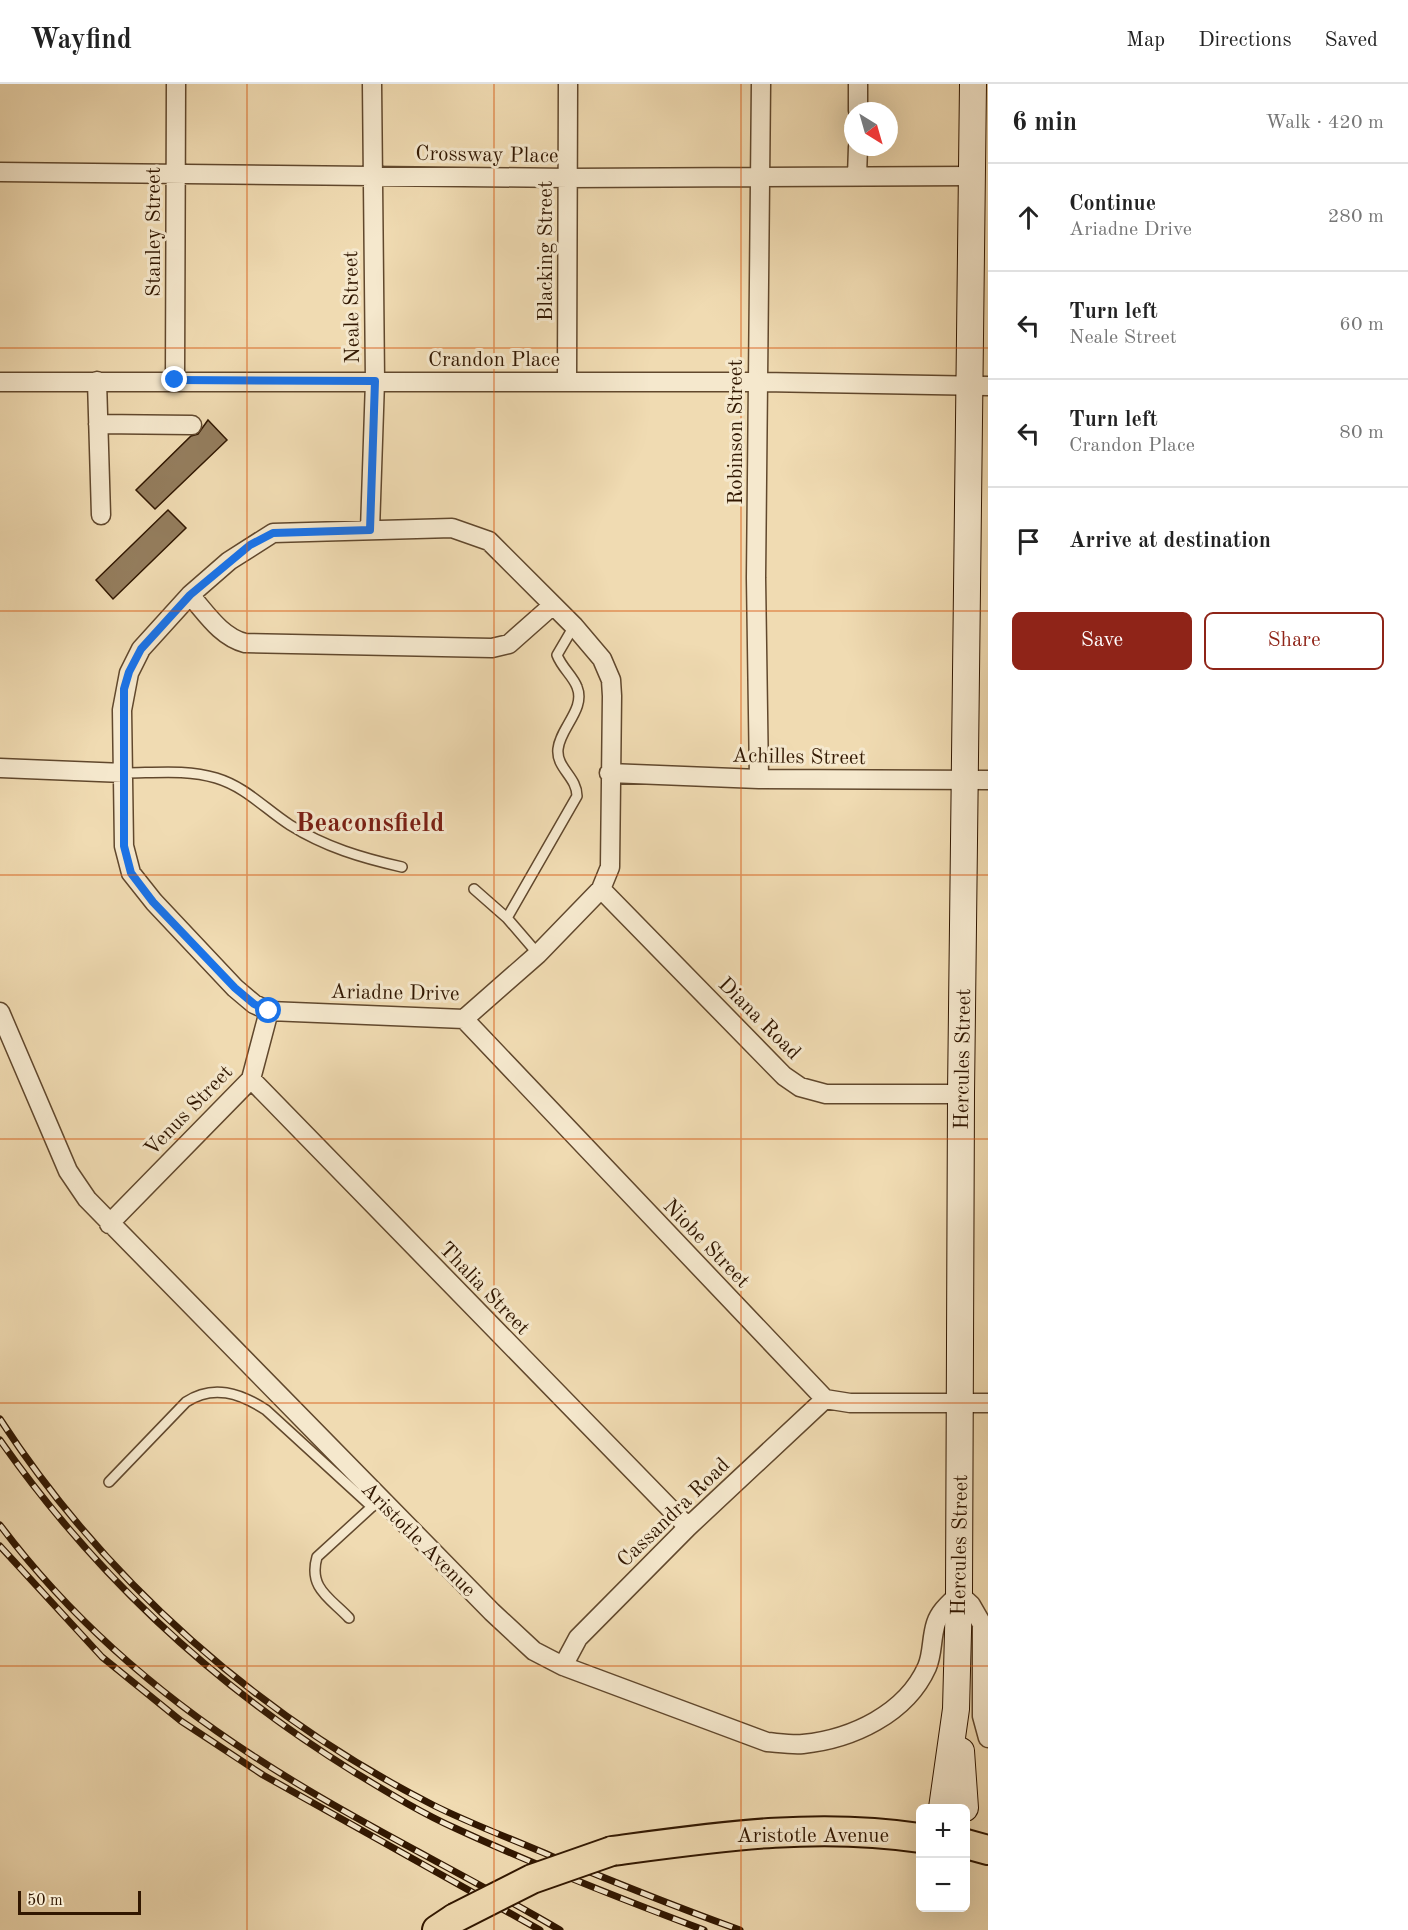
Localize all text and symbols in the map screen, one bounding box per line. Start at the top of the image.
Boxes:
text: Wayfind [30,27,132,55]
text: Map [1126,30,1165,51]
text: Directions [1198,30,1292,51]
text: Saved [1325,30,1378,51]
north arrow [844,102,898,156]
text: 6 min [1012,110,1077,136]
text: Walk · 420 m [1265,113,1384,133]
street label: Crossway Place [415,144,559,167]
street label: Stanley Street [144,167,165,297]
street label: Blacking Street [536,181,557,321]
text: Continue [1069,193,1156,215]
icon: ahead [1012,201,1045,234]
text: 280 m [1328,207,1384,227]
text: Ariadne Drive [1069,220,1192,240]
street label: Neale Street [341,250,364,364]
text: Turn left [1069,301,1158,323]
icon: left [1012,309,1045,342]
text: 60 m [1339,315,1384,335]
text: Neale Street [1069,328,1177,348]
street label: Crandon Place [428,350,560,371]
street label: Robinson Street [726,359,747,505]
route end [161,366,187,392]
text: Turn left [1069,409,1158,431]
icon: left [1012,417,1045,450]
text: 80 m [1339,423,1384,443]
text: Crandon Place [1069,436,1195,456]
icon: arrive [1012,525,1045,558]
text: Arrive at destination [1069,530,1271,552]
button: Save [1012,612,1192,670]
button: Share [1204,612,1384,670]
street label: Achilles Street [732,746,866,769]
district label: Beaconsfield [295,810,445,837]
street label: Diana Road [714,974,804,1064]
street label: Ariadne Drive [330,982,460,1005]
street label: Hercules Street [952,988,975,1130]
route start [255,997,281,1023]
street label: Venus Street [141,1062,237,1160]
street label: Niobe Street [659,1196,753,1292]
street label: Thalia Street [435,1239,533,1340]
street label: Cassandra Road [614,1454,734,1572]
street label: Hercules Street [949,1474,972,1616]
street label: Aristotle Avenue [357,1479,479,1601]
map controls [916,1804,970,1912]
button: + [916,1804,970,1858]
street label: Aristotle Avenue [737,1826,889,1847]
button: − [916,1858,970,1912]
scale bar [18,1888,141,1916]
text: 50 m [27,1893,63,1909]

